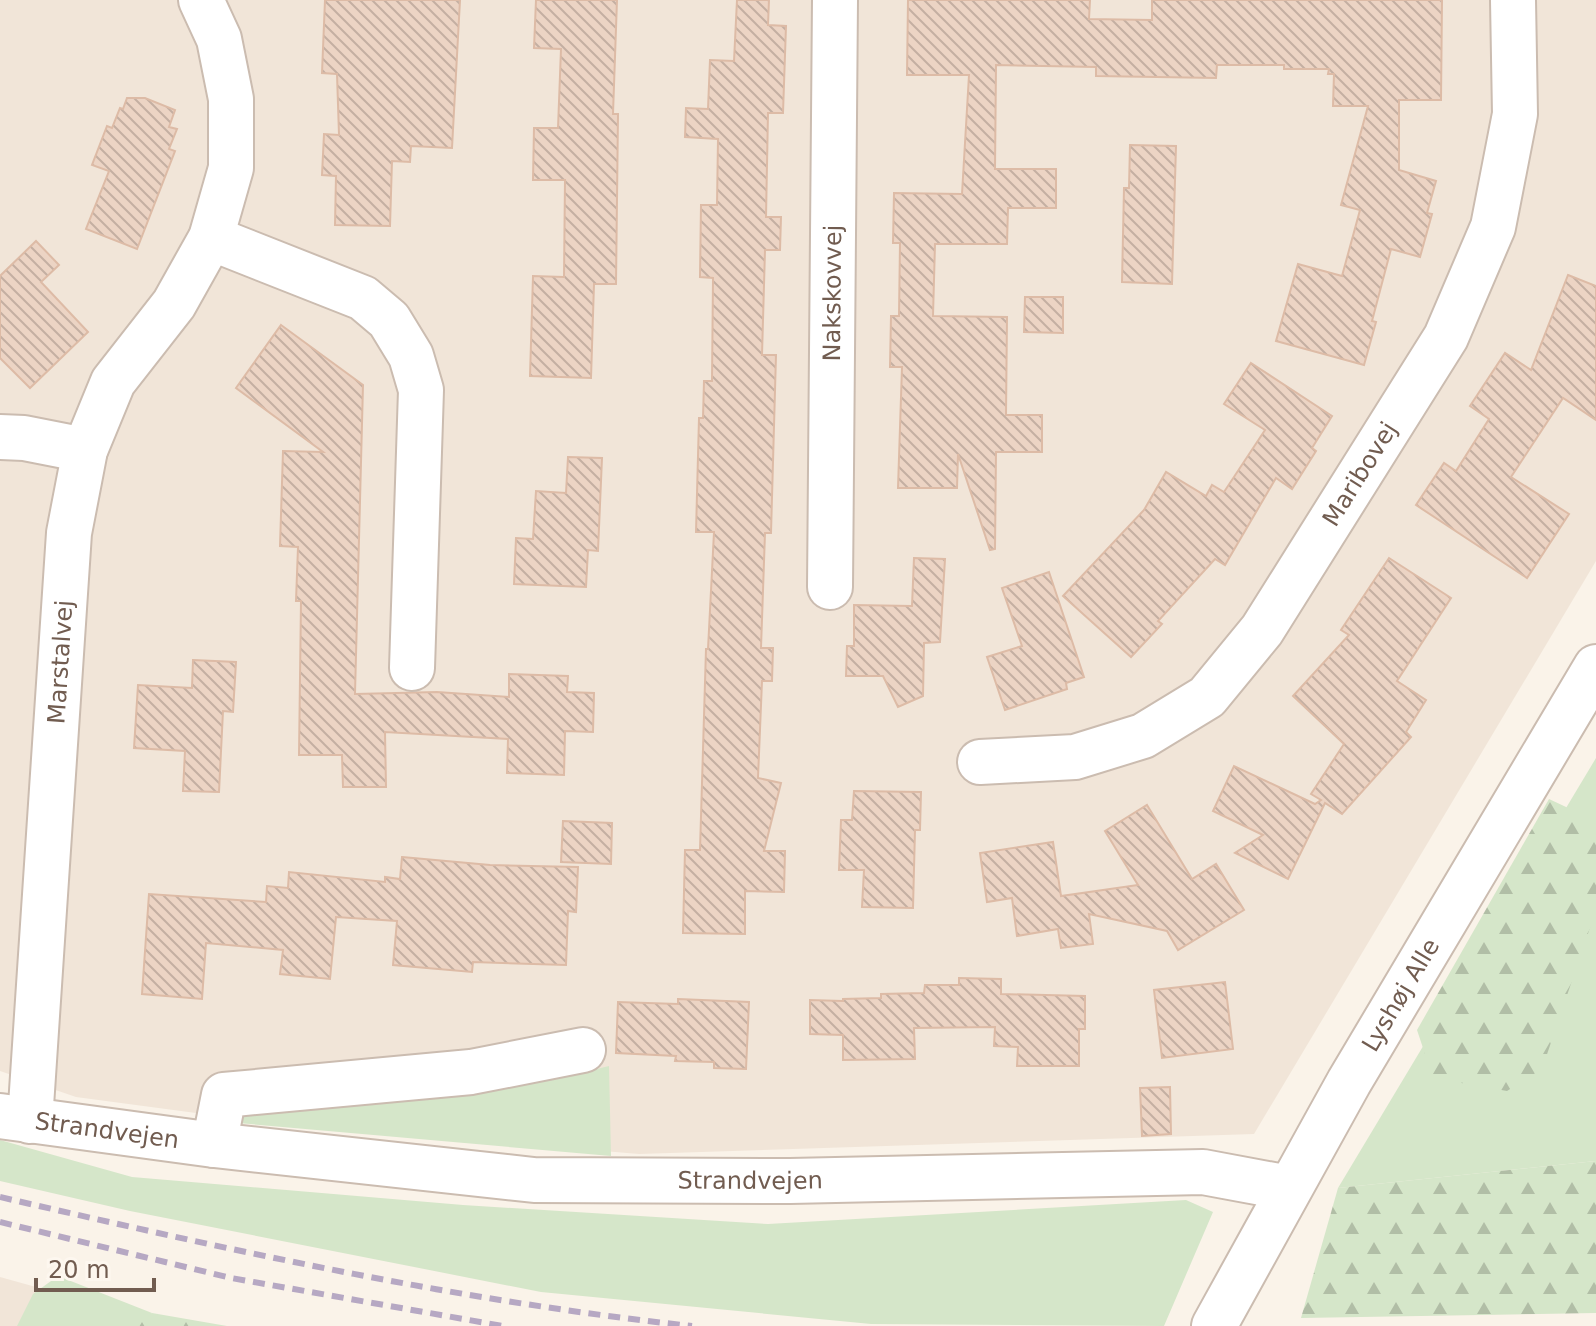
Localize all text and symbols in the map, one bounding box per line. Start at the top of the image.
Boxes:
street label: Nakskovvej [818,225,847,361]
street label: Maribovej [1317,417,1403,531]
street label: Marstalvej [42,599,79,725]
street label: Lyshøj Alle [1356,934,1445,1057]
street label: Strandvejen [33,1107,181,1154]
street label: Strandvejen [677,1166,823,1195]
scale bar [36,1242,154,1292]
text: 20 m [48,1256,110,1284]

